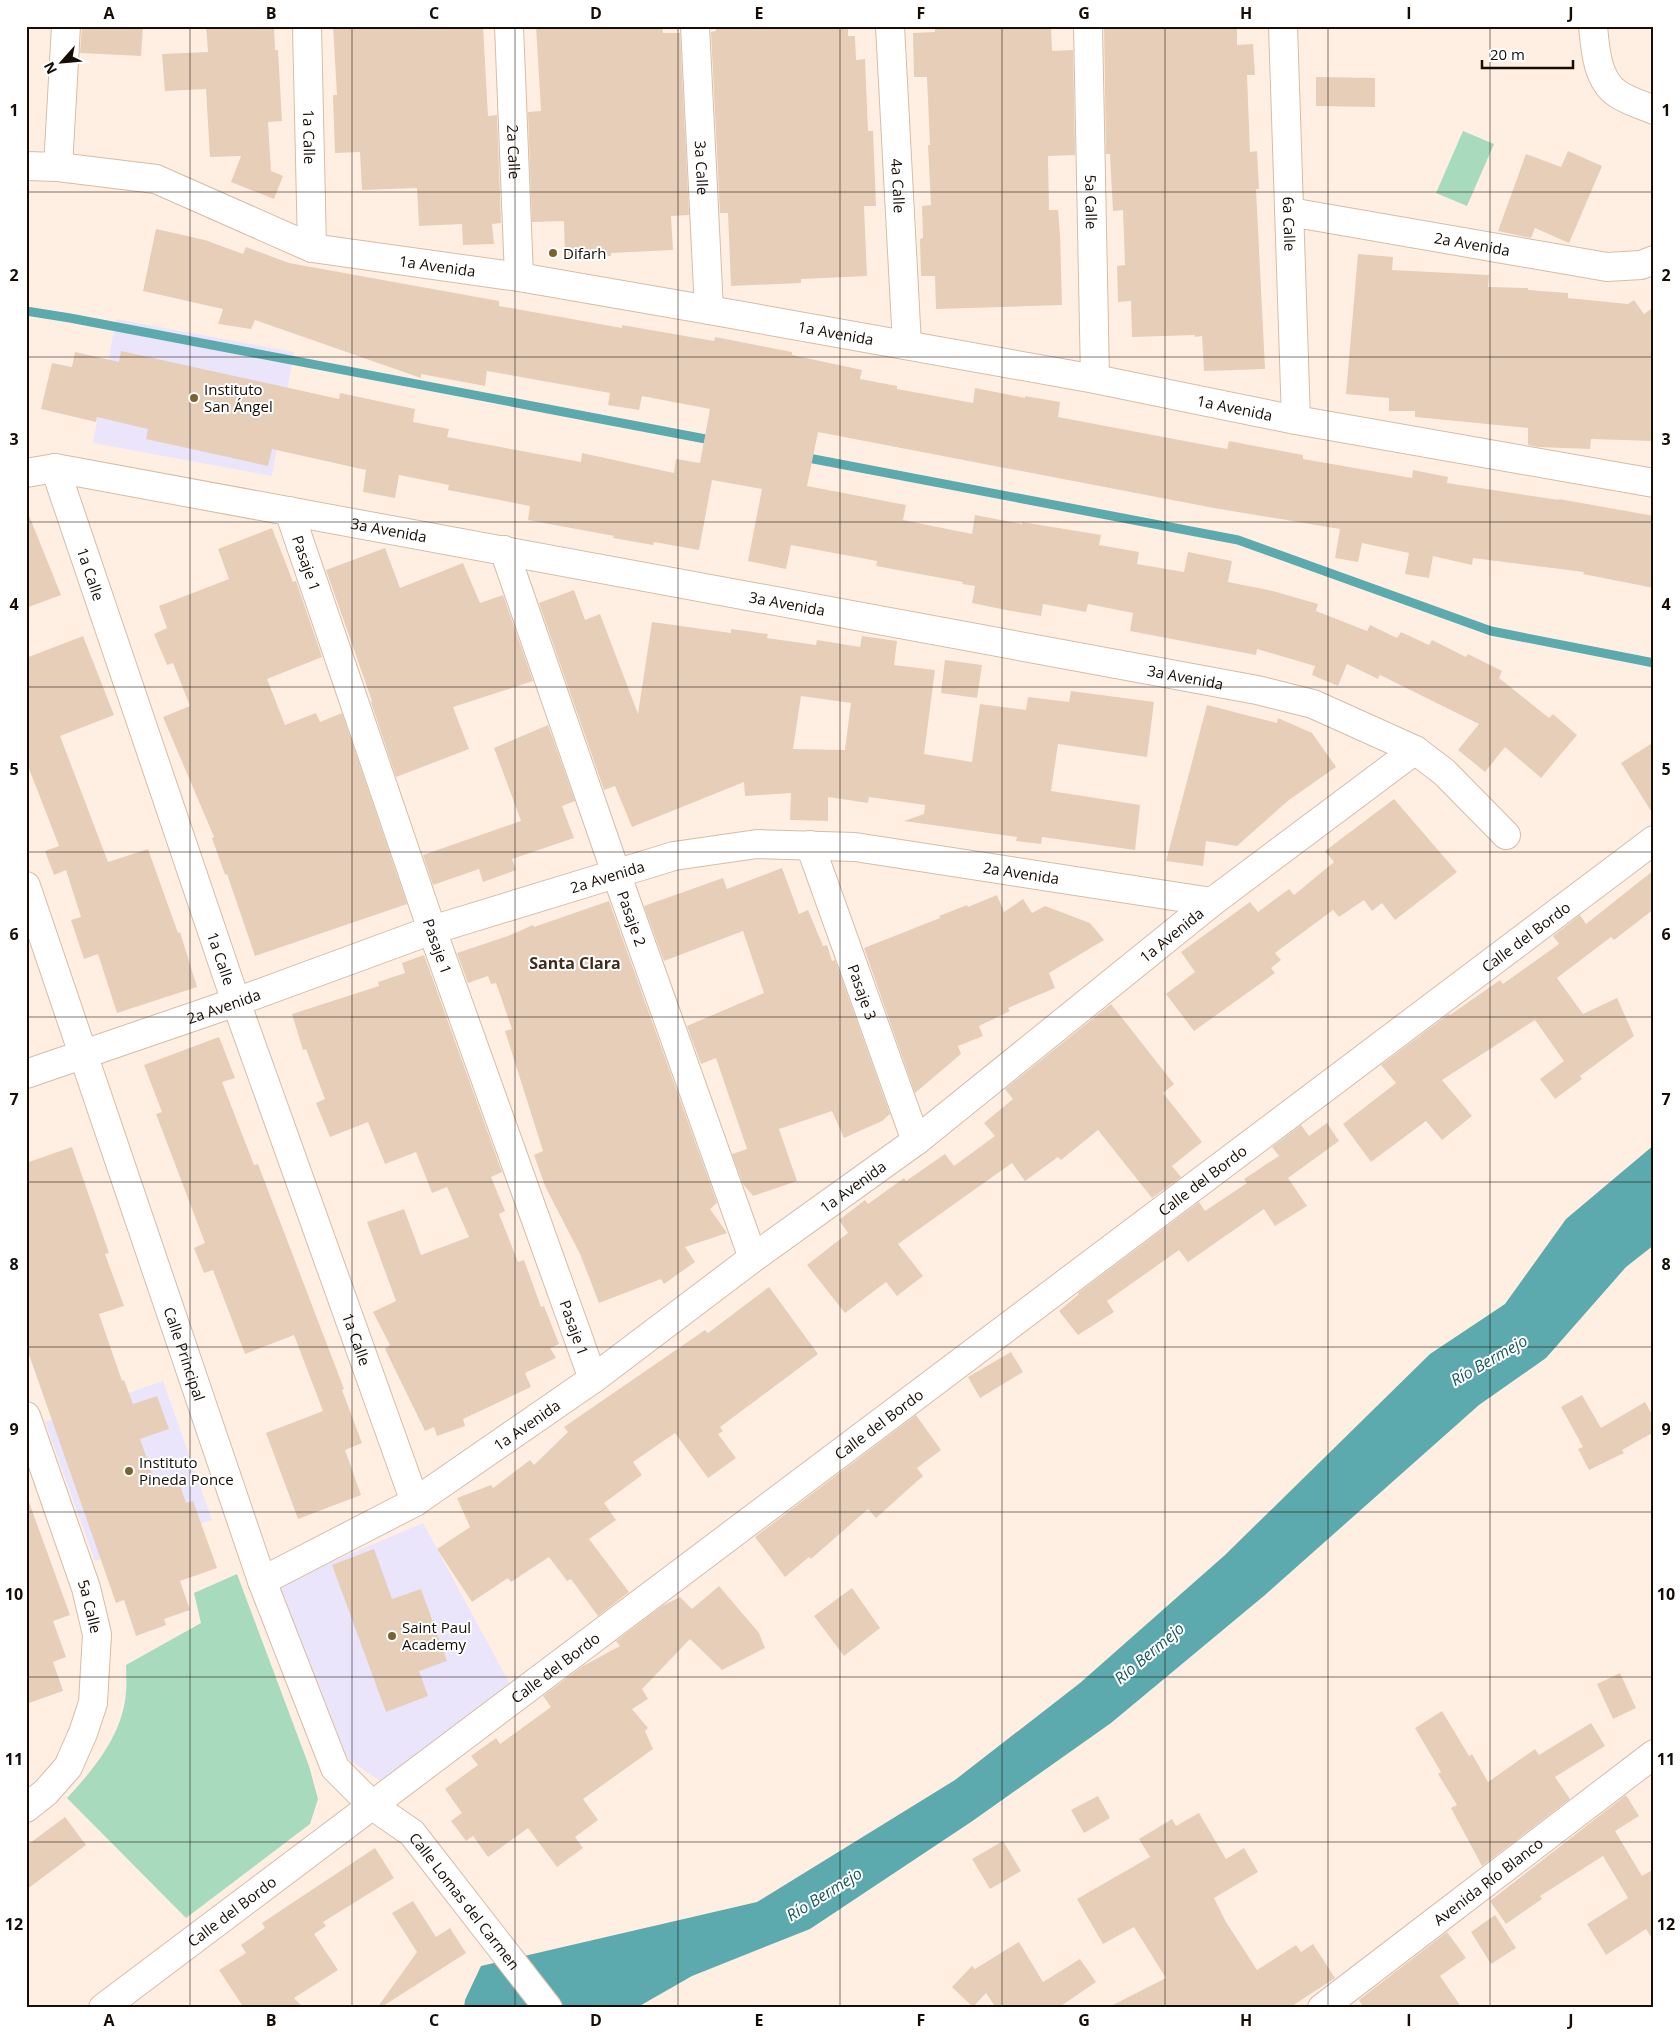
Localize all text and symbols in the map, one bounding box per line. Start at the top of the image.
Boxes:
text: A [103,2,115,24]
text: B [266,2,276,24]
text: C [429,2,439,24]
text: D [590,2,602,24]
text: E [755,2,764,24]
text: F [917,2,925,24]
text: G [1078,2,1090,24]
text: H [1240,2,1252,24]
text: I [1406,2,1412,24]
text: J [1566,2,1574,24]
north arrow [38,38,88,88]
scale bar [1482,38,1574,70]
text: 20 m [1490,44,1525,64]
text: N [39,59,61,78]
text: 1 [9,99,19,121]
text: 1 [1661,99,1671,121]
street label: 1a Calle [299,109,320,165]
street label: 2a Calle [503,124,525,180]
street label: 3a Calle [691,140,713,196]
street label: 4a Calle [887,158,910,214]
street label: 5a Calle [1081,174,1102,229]
street label: 6a Calle [1279,196,1300,252]
street label: 2a Avenida [1433,227,1512,260]
place label: Difarh [563,243,606,263]
marker: Difarh [547,247,559,259]
street label: 1a Avenida [398,250,477,281]
text: 2 [9,264,19,286]
text: 2 [1661,264,1671,286]
street label: 1a Avenida [796,316,875,349]
place label: Instituto San Ángel [204,379,273,416]
street label: 1a Avenida [1195,390,1274,425]
marker: Instituto San Ángel [188,392,200,404]
text: 3 [9,428,19,450]
text: 3 [1661,428,1671,450]
street label: 3a Avenida [349,513,429,546]
street label: Pasaje 1 [288,533,326,594]
street label: 1a Calle [73,545,109,603]
street label: 3a Avenida [748,586,827,620]
text: 4 [9,593,19,615]
text: 4 [1661,593,1671,615]
street label: 3a Avenida [1146,660,1225,694]
text: 5 [9,758,19,780]
text: 5 [1661,758,1671,780]
street label: 2a Avenida [568,856,647,897]
street label: 2a Avenida [982,857,1061,888]
street label: Pasaje 2 [613,888,651,949]
street label: Calle del Bordo [1477,897,1574,977]
street label: 1a Avenida [1135,903,1208,967]
street label: Pasaje 1 [419,916,457,977]
text: 6 [9,923,19,945]
text: 6 [1661,923,1671,945]
street label: 1a Calle [203,929,240,988]
district label: Santa Clara [529,952,621,974]
street label: Pasaje 3 [843,961,882,1022]
street label: 2a Avenida [184,984,263,1028]
text: 7 [9,1088,19,1110]
text: 7 [1661,1088,1671,1110]
street label: Calle del Bordo [1154,1140,1251,1220]
street label: 1a Avenida [816,1156,890,1217]
text: 8 [9,1253,19,1275]
text: 8 [1661,1253,1671,1275]
street label: Pasaje 1 [555,1297,594,1358]
street label: Calle Principal [160,1304,210,1403]
street label: 1a Calle [338,1310,375,1368]
water label: Río Bermejo [1447,1329,1531,1391]
street label: Calle del Bordo [830,1384,927,1464]
street label: 1a Avenida [489,1395,564,1455]
text: 9 [9,1418,19,1440]
text: 9 [1661,1418,1671,1440]
place label: Instituto Pineda Ponce [139,1452,234,1489]
marker: Instituto Pineda Ponce [123,1465,135,1477]
street label: 5a Calle [74,1577,106,1635]
text: 10 [5,1583,23,1605]
text: 10 [1657,1583,1675,1605]
place label: Saint Paul Academy [402,1617,471,1654]
water label: Río Bermejo [1109,1617,1189,1689]
street label: Calle del Bordo [507,1628,604,1707]
marker: Saint Paul Academy [386,1630,398,1642]
text: 11 [5,1748,23,1770]
text: 11 [1657,1748,1675,1770]
street label: Calle Lomas del Carmen [405,1828,524,1974]
street label: Avenida Río Blanco [1429,1833,1547,1929]
water label: Río Bermejo [782,1862,866,1926]
street label: Calle del Bordo [183,1871,280,1951]
text: 12 [5,1913,23,1935]
text: 12 [1657,1913,1675,1935]
text: A [103,2009,115,2031]
text: B [266,2009,276,2031]
text: C [429,2009,439,2031]
text: D [590,2009,602,2031]
text: E [755,2009,764,2031]
text: F [917,2009,925,2031]
text: G [1078,2009,1090,2031]
text: H [1240,2009,1252,2031]
text: I [1406,2009,1412,2031]
text: J [1566,2009,1574,2031]

